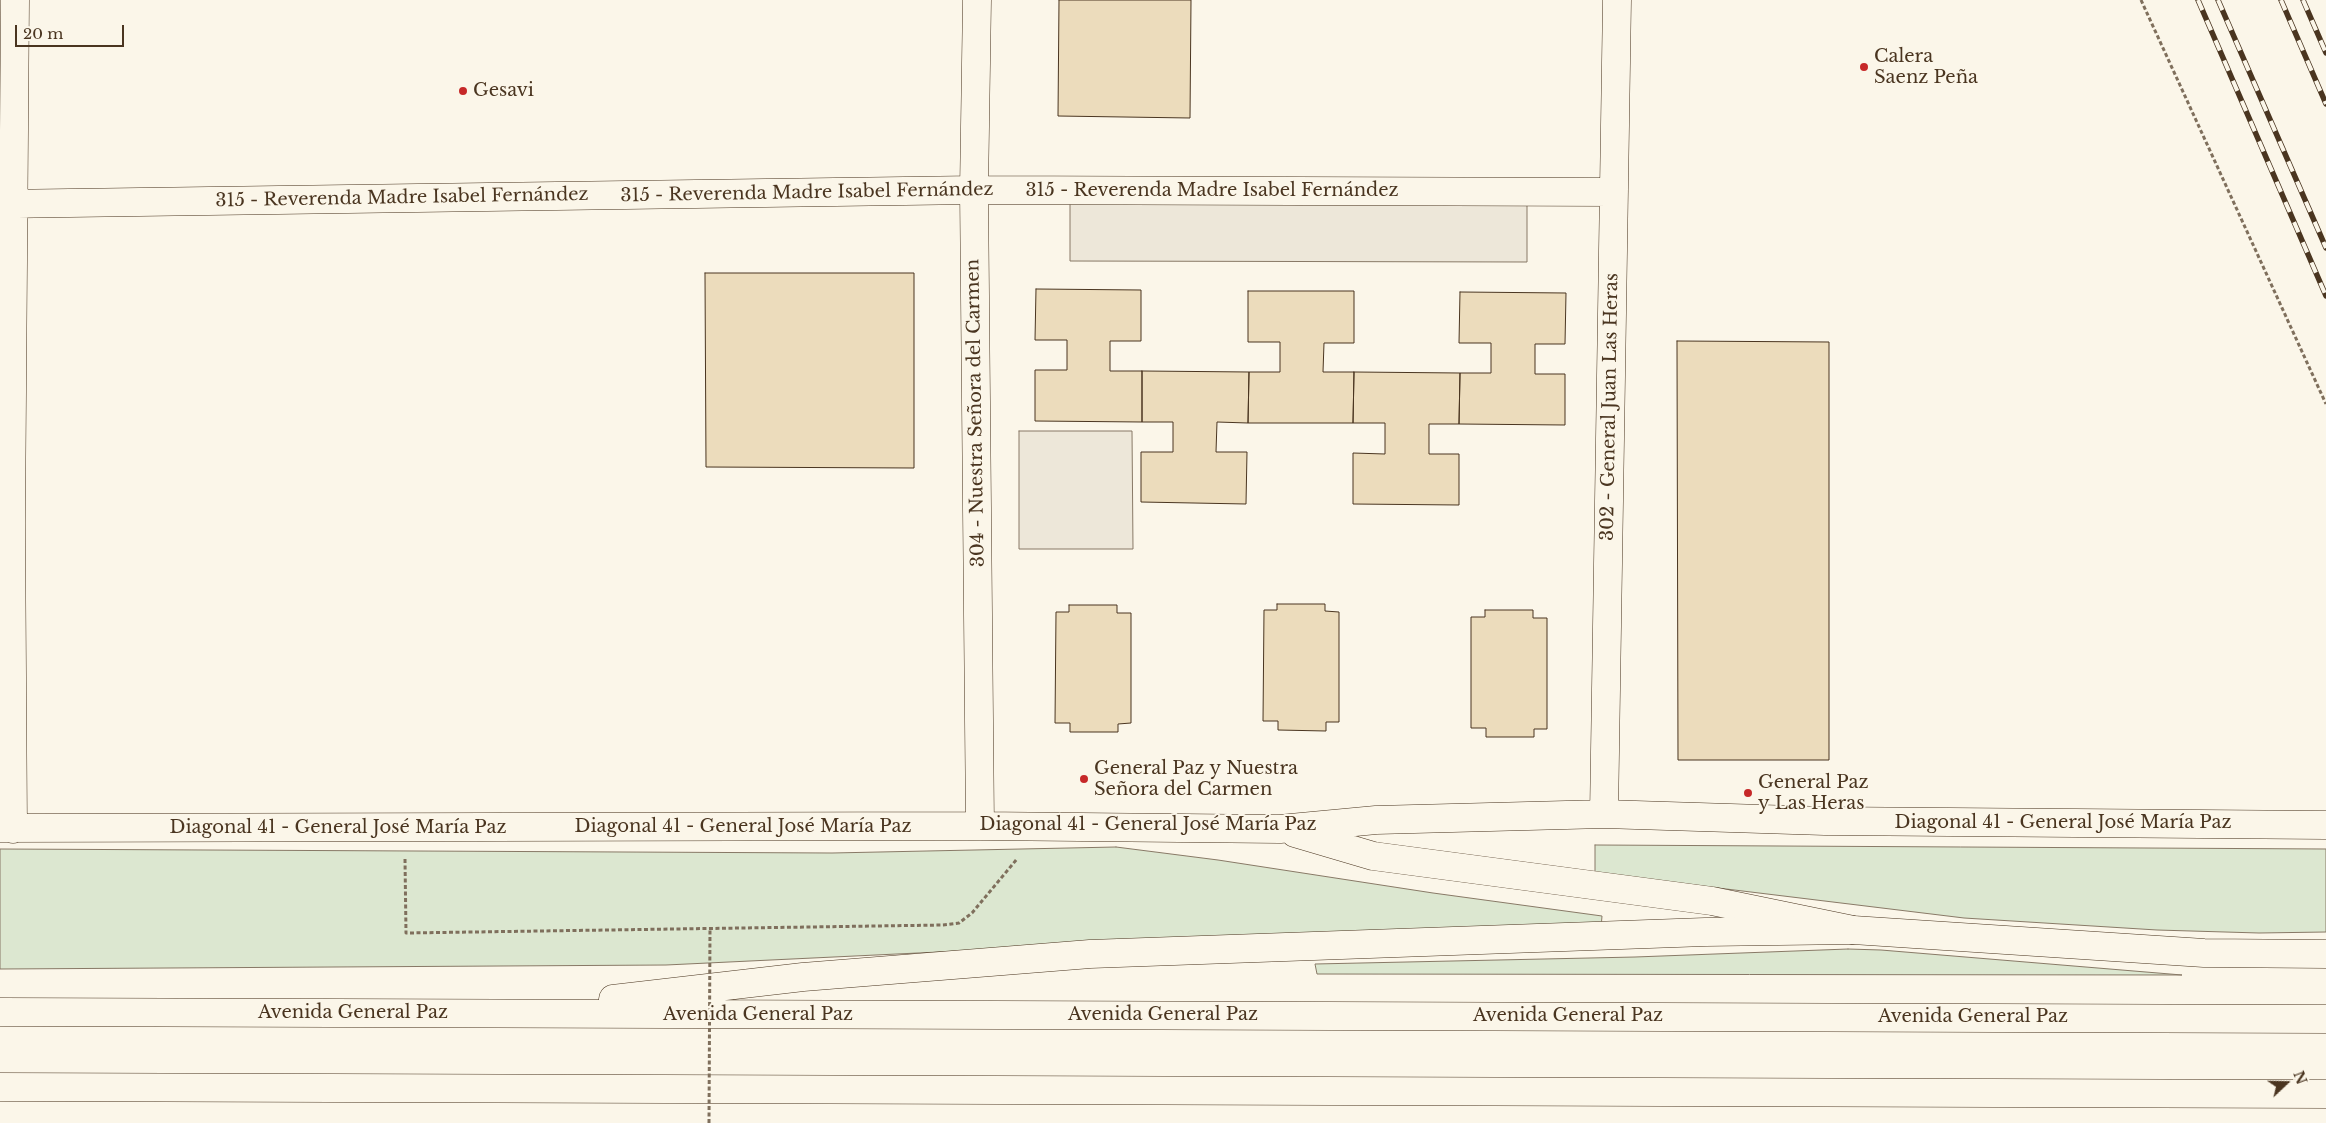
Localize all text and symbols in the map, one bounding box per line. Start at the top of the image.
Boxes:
scale bar [18,15,126,47]
text: 20 m [23,24,63,43]
place label: Calera Saenz Peña [1874,46,1978,88]
marker: Calera Saenz Peña [1858,61,1870,73]
place label: Gesavi [473,80,534,102]
marker: Gesavi [457,85,469,97]
street label: 315 - Reverenda Madre Isabel Fernández [620,179,994,207]
street label: 315 - Reverenda Madre Isabel Fernández [1025,180,1399,202]
street label: 315 - Reverenda Madre Isabel Fernández [215,184,589,212]
street label: 304 - Nuestra Señora del Carmen [963,259,989,567]
street label: 302 - General Juan Las Heras [1597,273,1623,541]
place label: General Paz y Nuestra Señora del Carmen [1094,758,1298,801]
place label: General Paz y Las Heras [1758,772,1868,814]
marker: General Paz y Nuestra Señora del Carmen [1078,773,1090,785]
marker: General Paz y Las Heras [1742,787,1754,799]
street label: Diagonal 41 - General José María Paz [1895,812,2231,834]
street label: Diagonal 41 - General José María Paz [980,814,1316,836]
street label: Diagonal 41 - General José María Paz [575,816,911,838]
street label: Diagonal 41 - General José María Paz [170,817,506,839]
street label: Avenida General Paz [258,1002,448,1024]
street label: Avenida General Paz [663,1004,853,1026]
street label: Avenida General Paz [1068,1004,1258,1026]
street label: Avenida General Paz [1473,1005,1663,1027]
street label: Avenida General Paz [1878,1006,2068,1028]
north arrow [2261,1058,2311,1108]
text: N [2289,1068,2311,1087]

